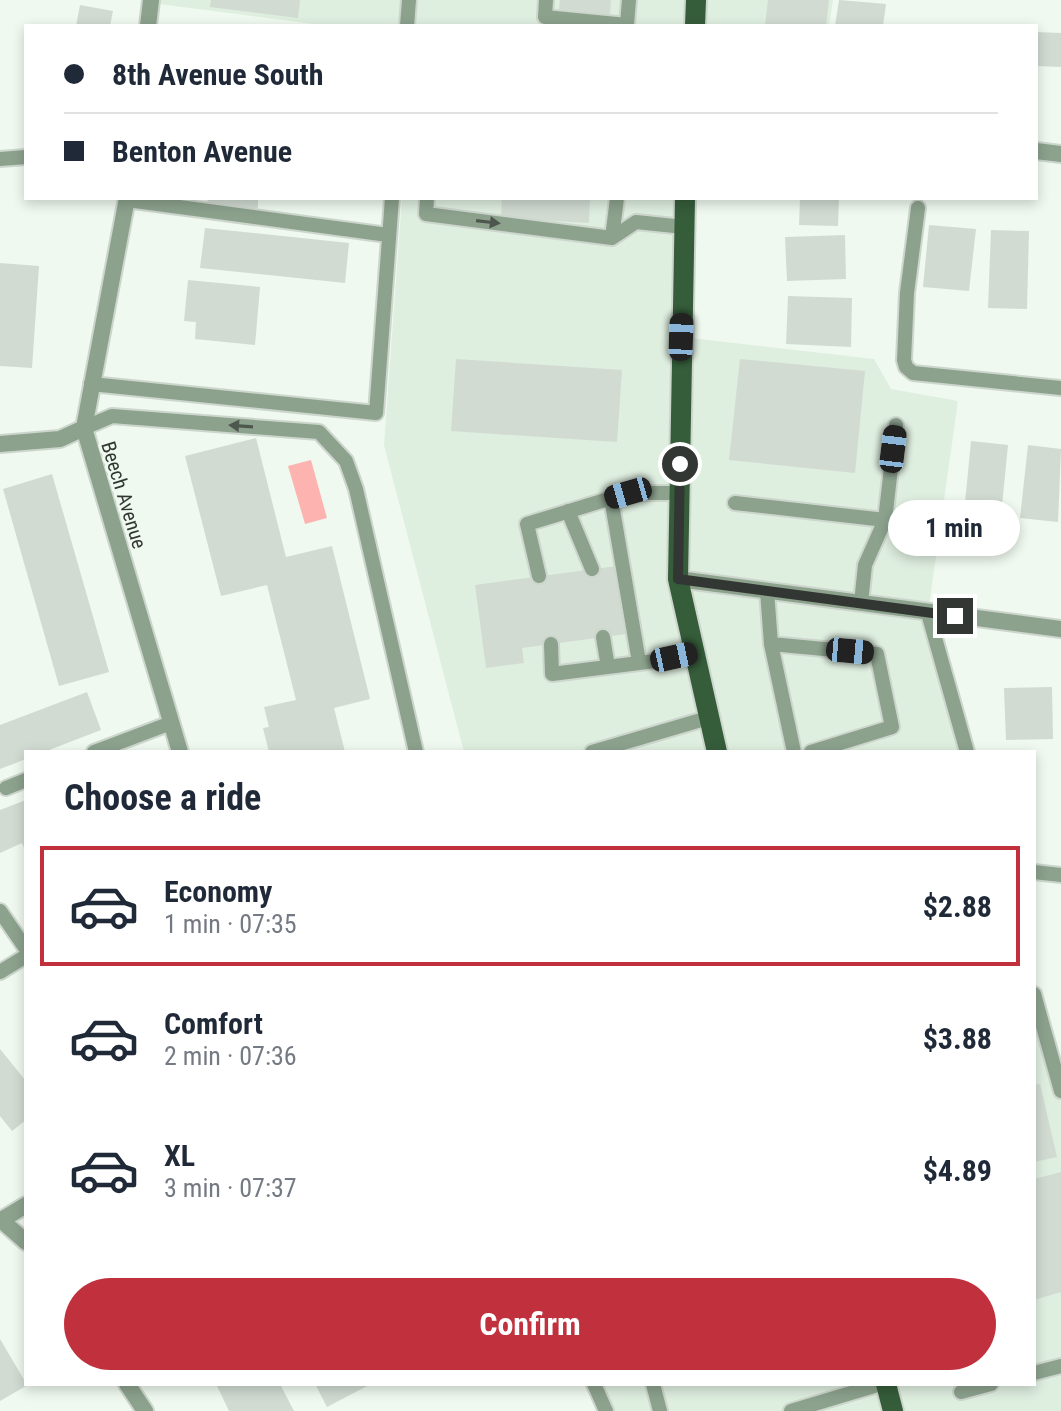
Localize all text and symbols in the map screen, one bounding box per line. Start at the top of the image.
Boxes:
text: 8th Avenue South [112,57,323,92]
text: Benton Avenue [112,134,292,169]
one-way arrow [476,216,501,229]
car [668,313,694,361]
one-way arrow [228,419,253,432]
car [878,424,908,474]
street label: Beech Avenue [96,439,152,551]
route start [662,446,698,482]
car [602,475,654,511]
callout: 1 min [889,500,1021,556]
text: 1 min [925,513,983,543]
route end [937,598,973,634]
car [825,637,875,665]
car [648,640,700,674]
text: Choose a ride [64,777,261,819]
icon: car [68,870,140,942]
text: Economy [164,874,272,909]
text: $2.88 [923,889,992,924]
text: 1 min · 07:35 [164,909,297,939]
icon: car [68,1002,140,1074]
text: Comfort [164,1006,263,1041]
text: $3.88 [923,1021,992,1056]
text: 2 min · 07:36 [164,1041,297,1071]
icon: car [68,1134,140,1206]
text: XL [164,1138,195,1173]
text: $4.89 [923,1153,992,1188]
text: 3 min · 07:37 [164,1173,297,1203]
button: Confirm [64,1278,996,1370]

